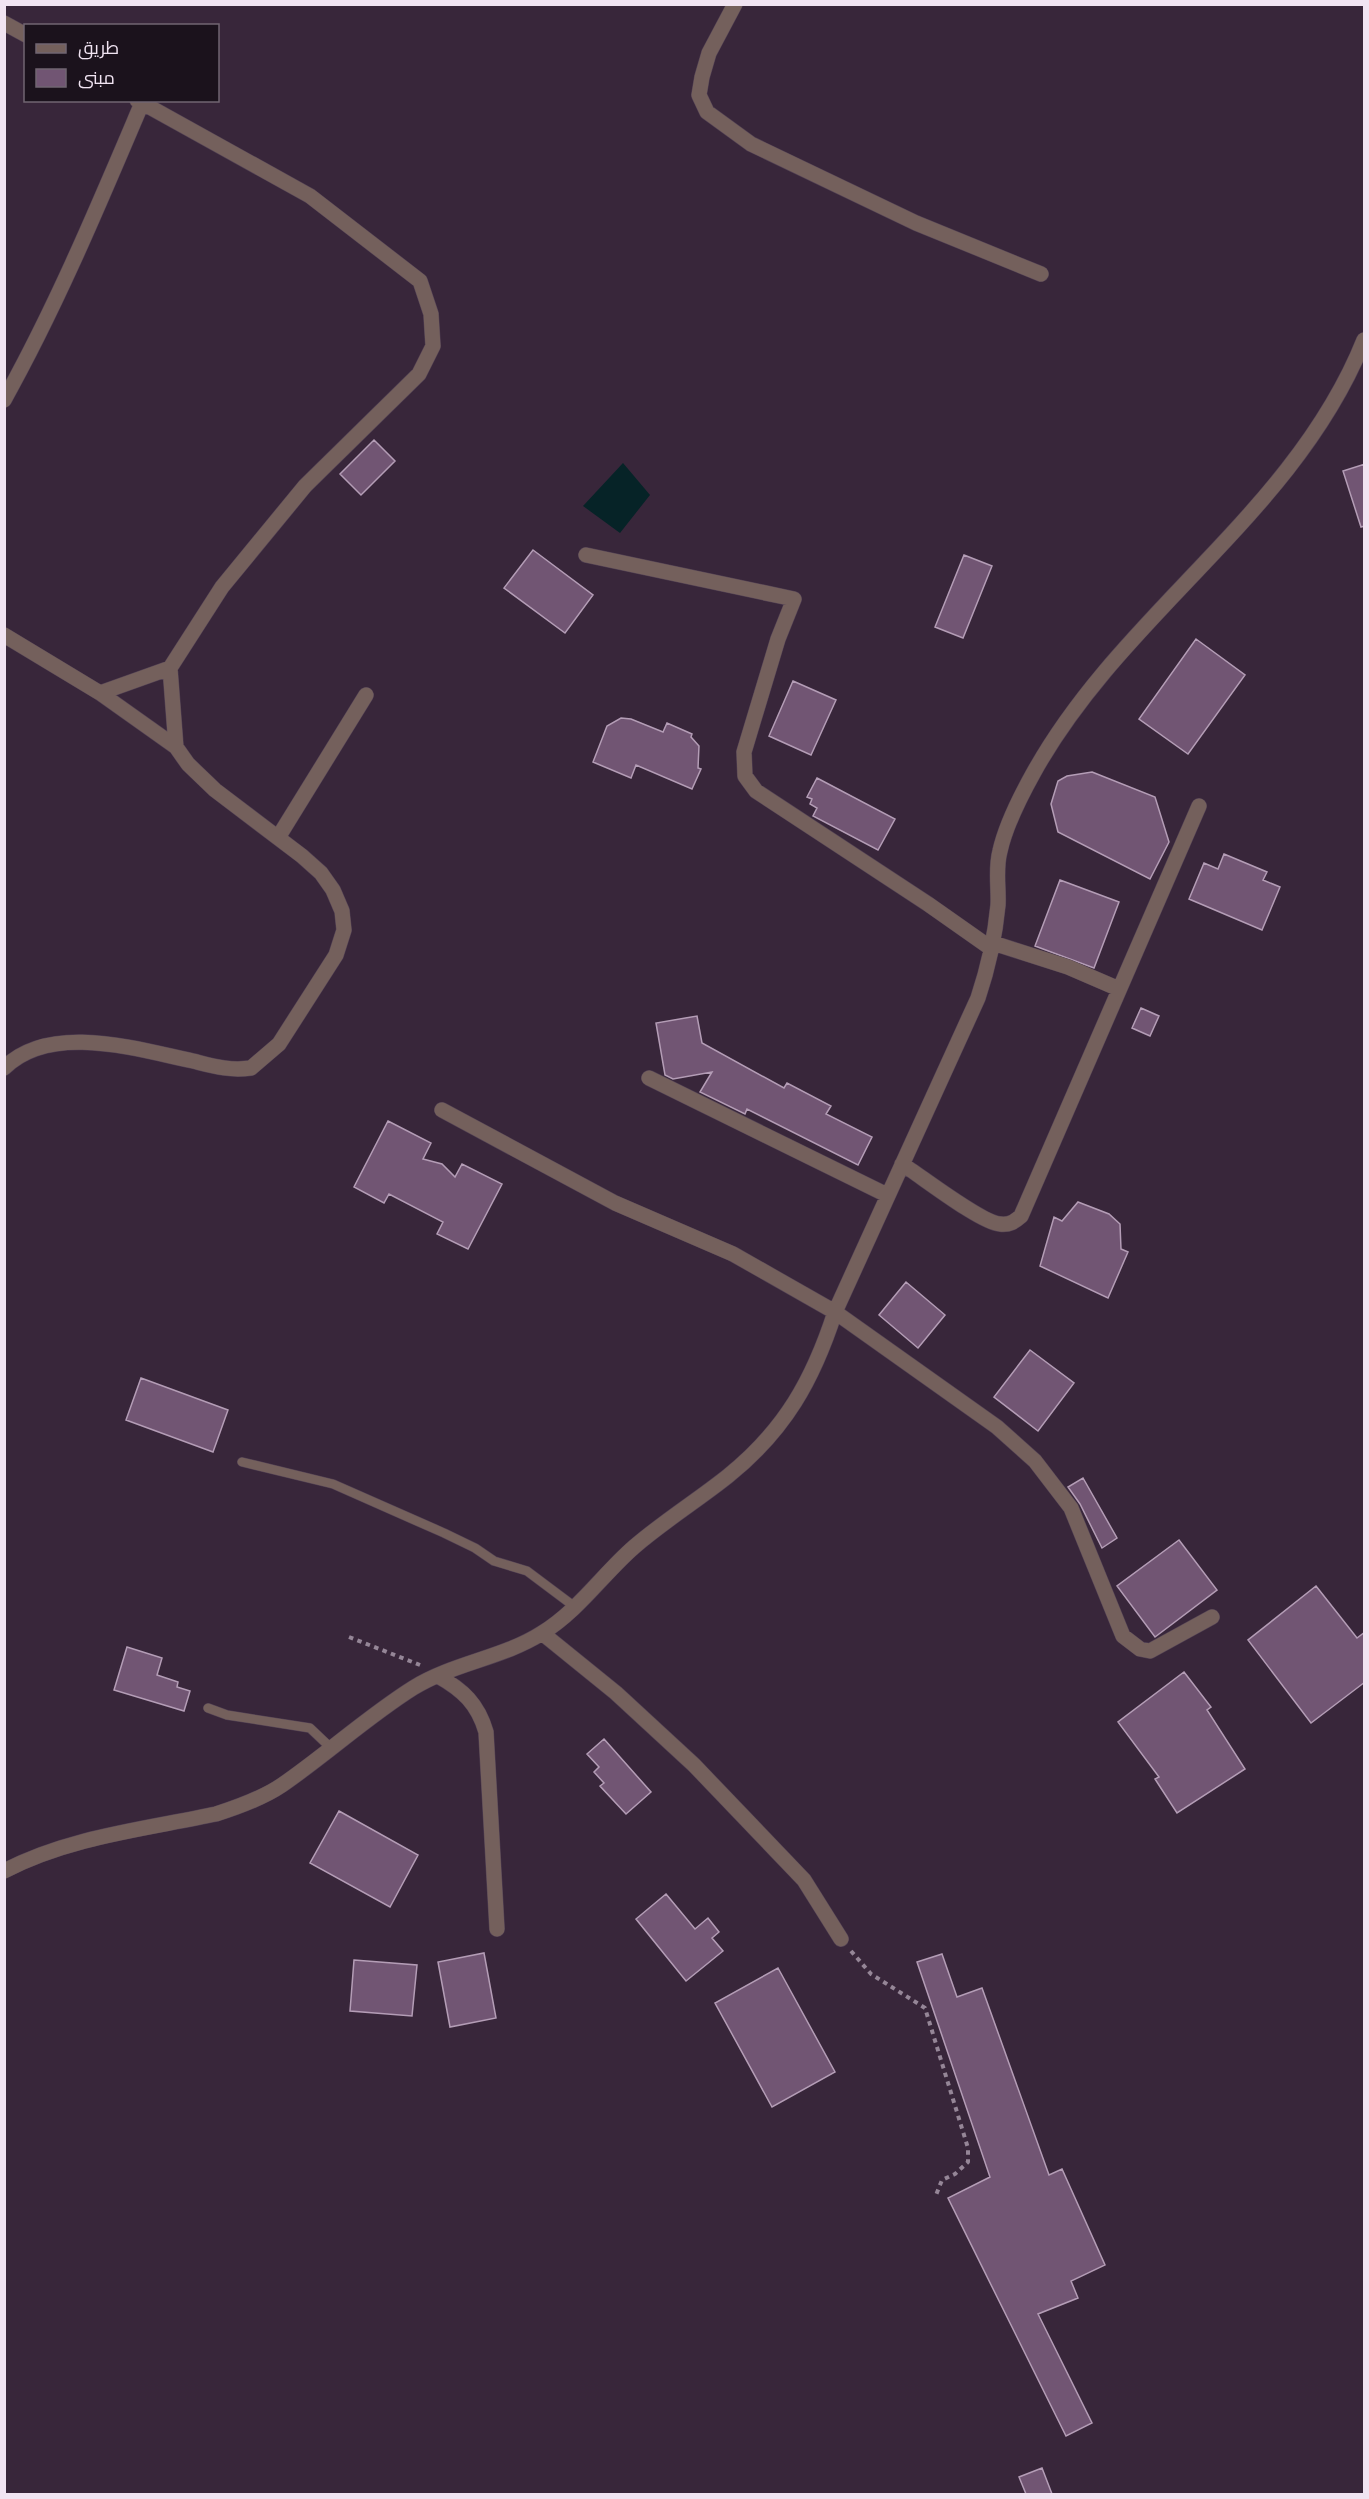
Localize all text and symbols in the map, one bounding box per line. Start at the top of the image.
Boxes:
legend [24,24,219,102]
text: طريق [78,36,119,60]
text: مبنى [78,66,115,89]

